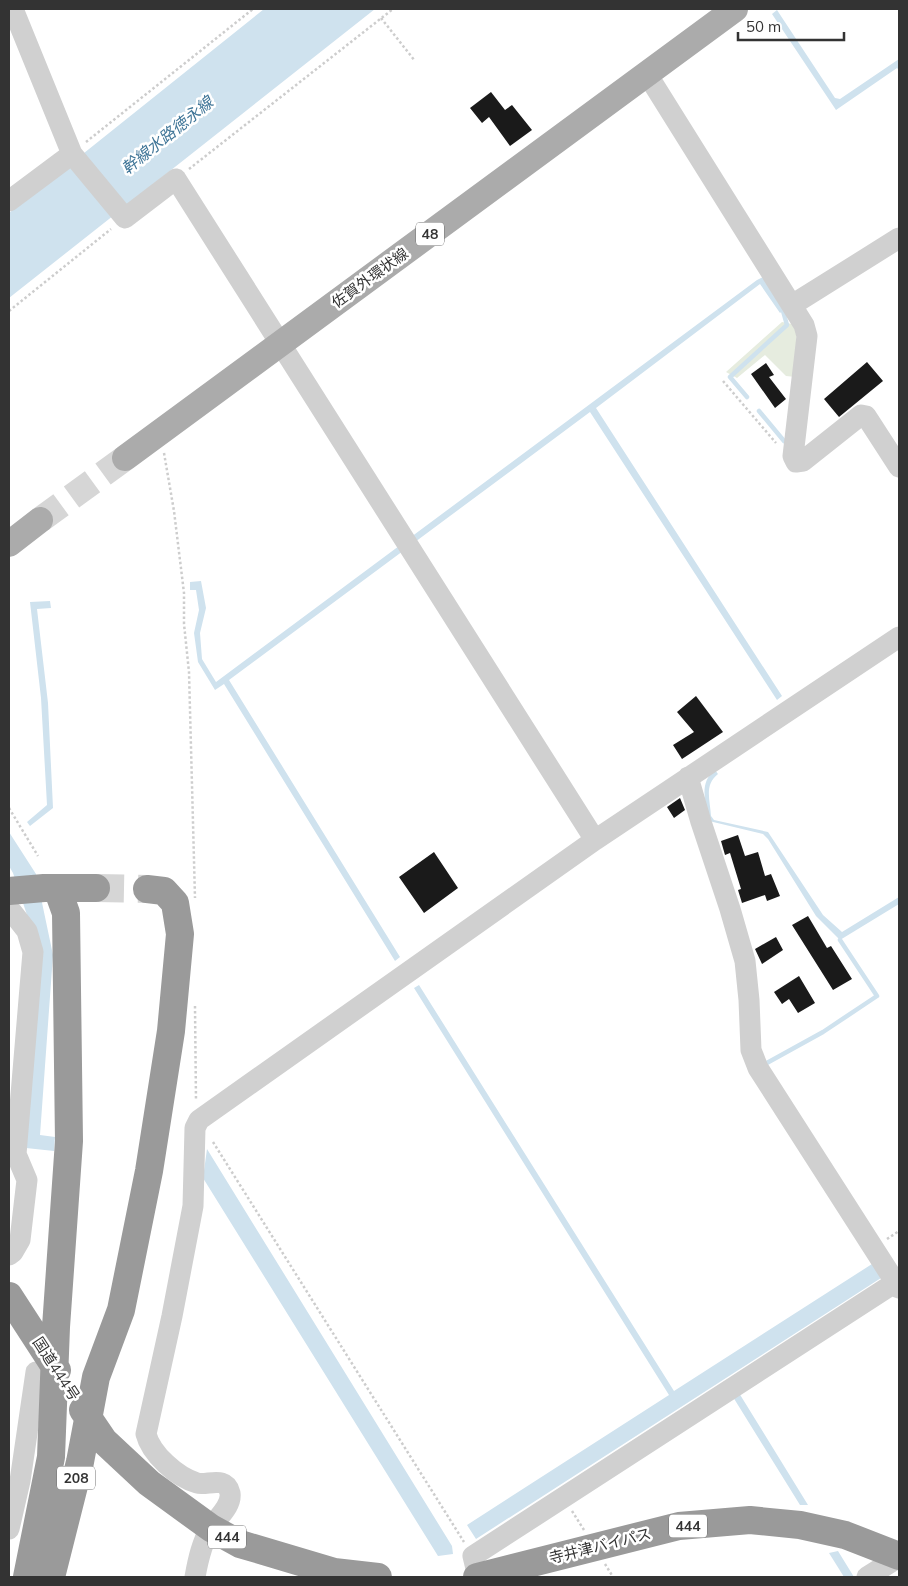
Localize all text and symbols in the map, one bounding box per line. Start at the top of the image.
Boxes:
scale bar [738,10,844,42]
text: 50 m [746,17,781,36]
water label: 幹線水路徳永線 [117,91,218,178]
road number: 48 [416,222,444,245]
street label: 佐賀外環状線 [328,243,412,312]
street label: 国道444号 [29,1333,84,1404]
road number: 208 [57,1466,95,1490]
road number: 444 [669,1514,707,1538]
street label: 寺井津バイパス [547,1524,653,1567]
road number: 444 [208,1525,246,1548]

